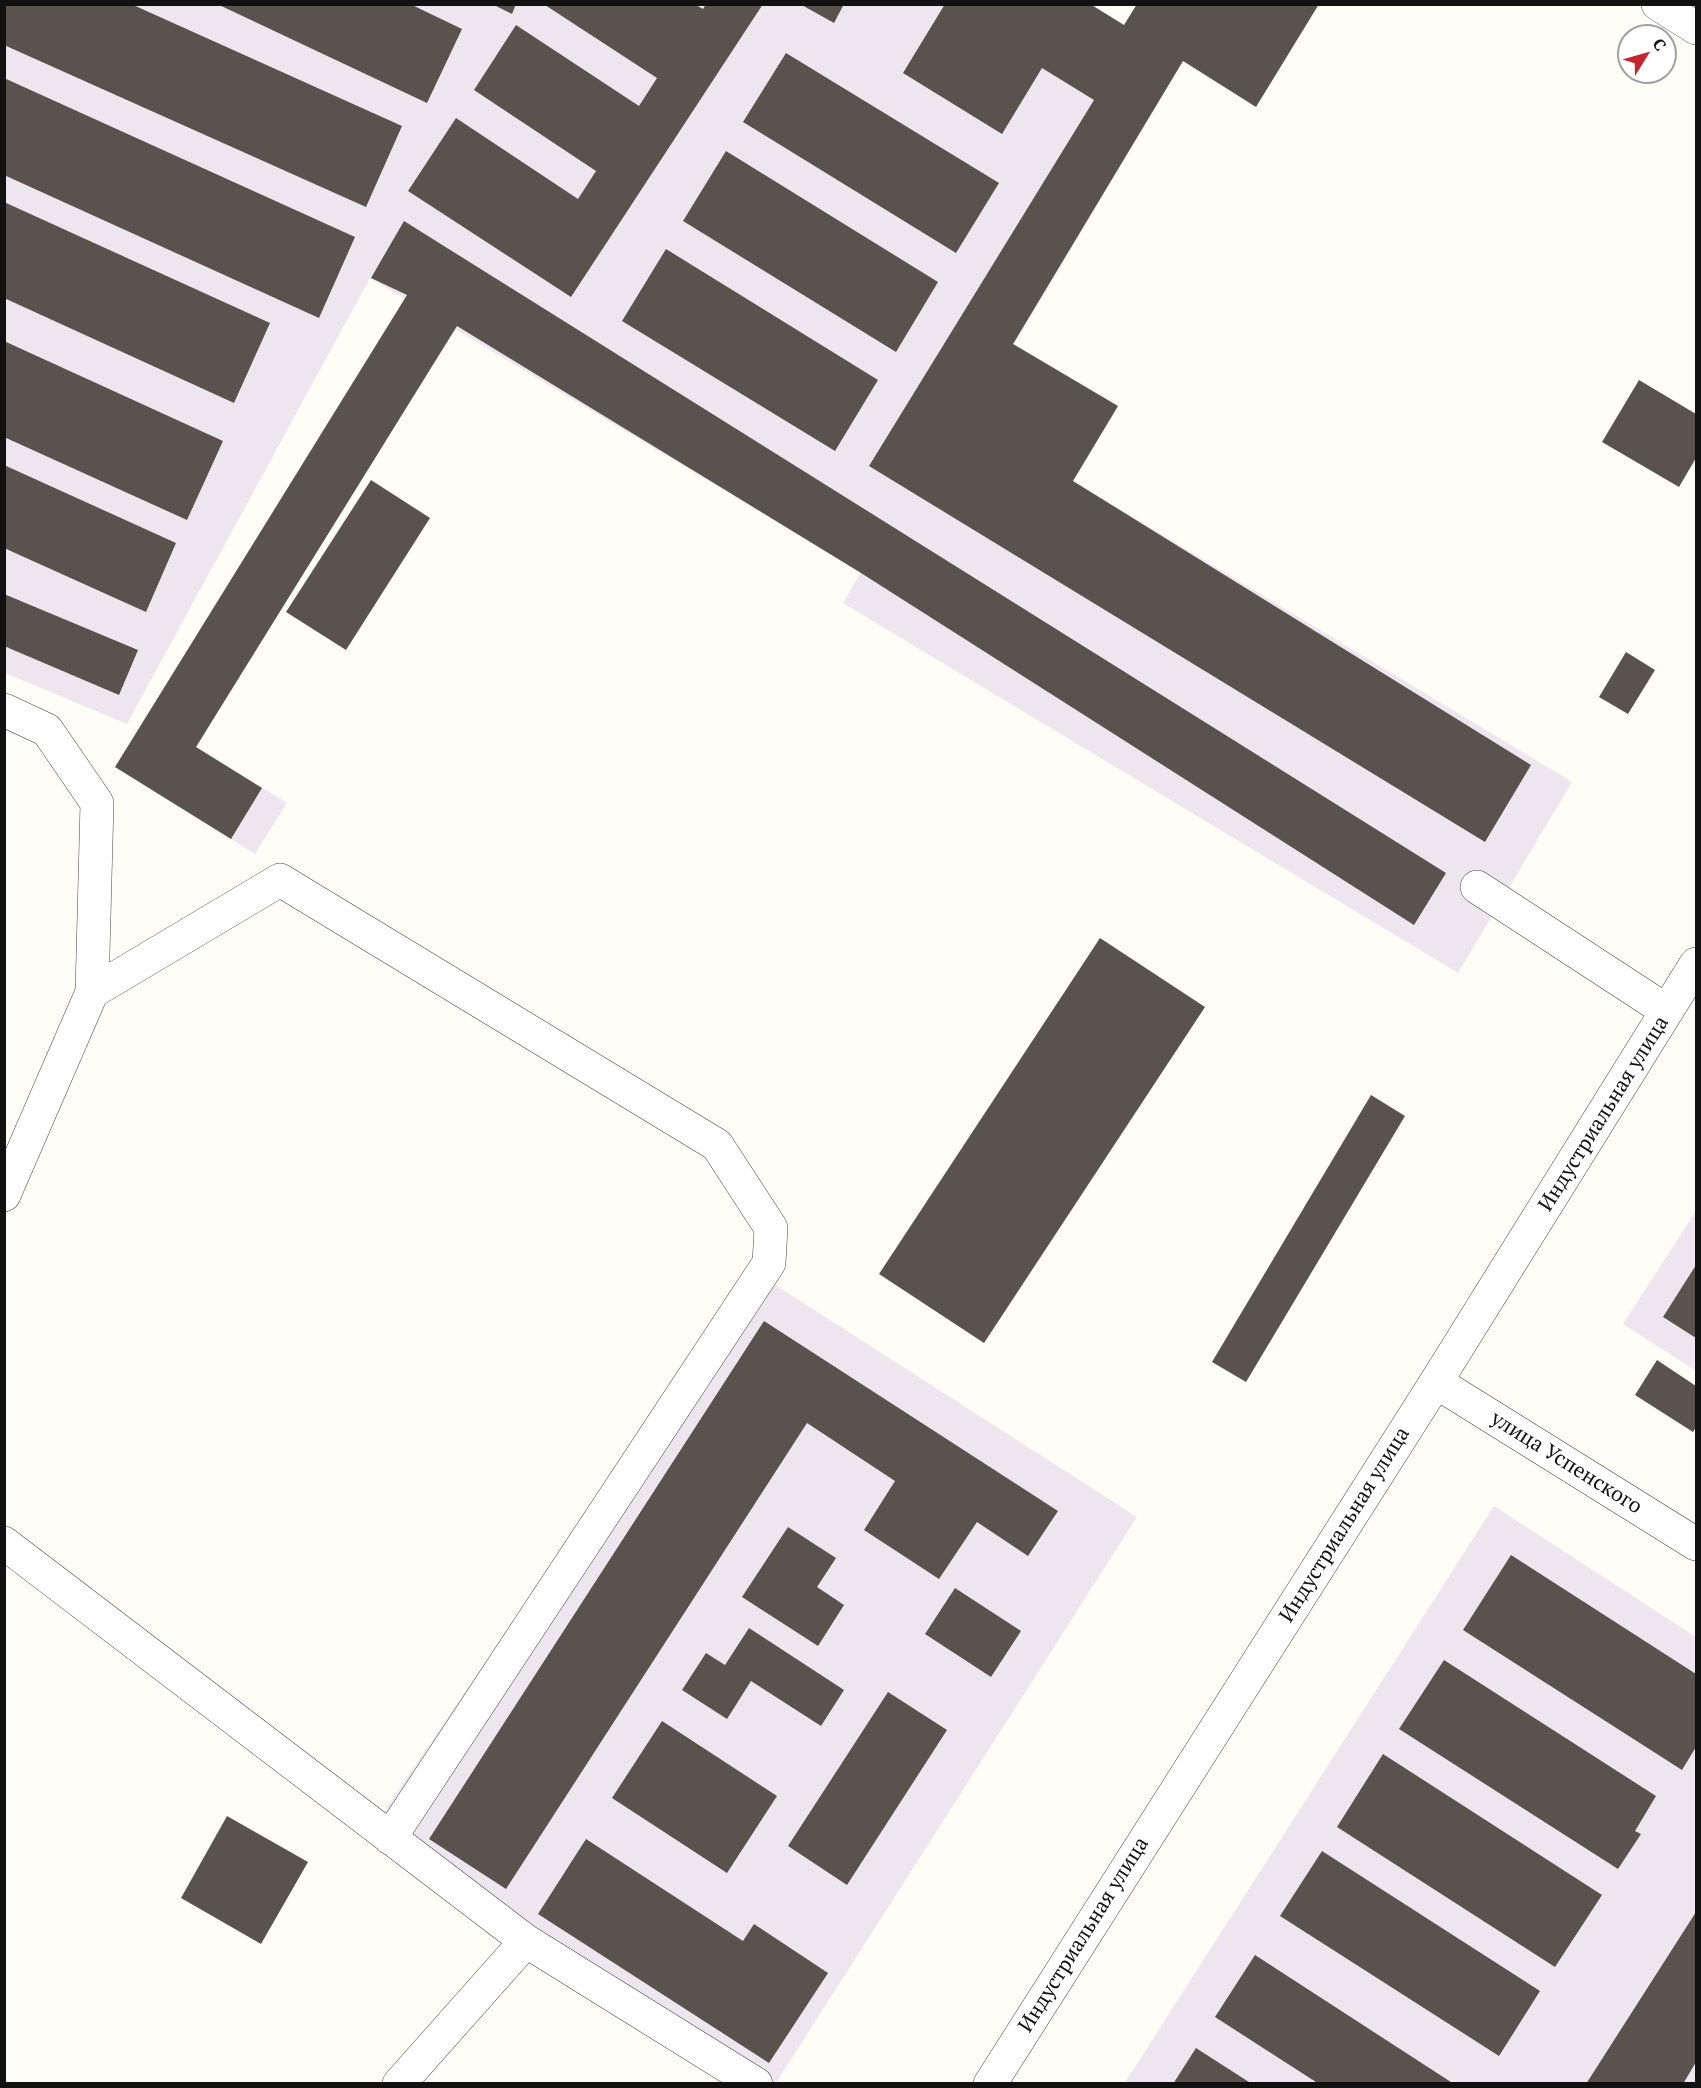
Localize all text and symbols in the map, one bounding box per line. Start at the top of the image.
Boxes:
north arrow [1617,24,1677,84]
text: С [1648,34,1672,55]
street label: Индустриальная улица [1534,1012,1674,1216]
street label: улица Успенского [1486,1406,1646,1520]
street label: Индустриальная улица [1275,1423,1415,1627]
street label: Индустриальная улица [1014,1833,1154,2037]

